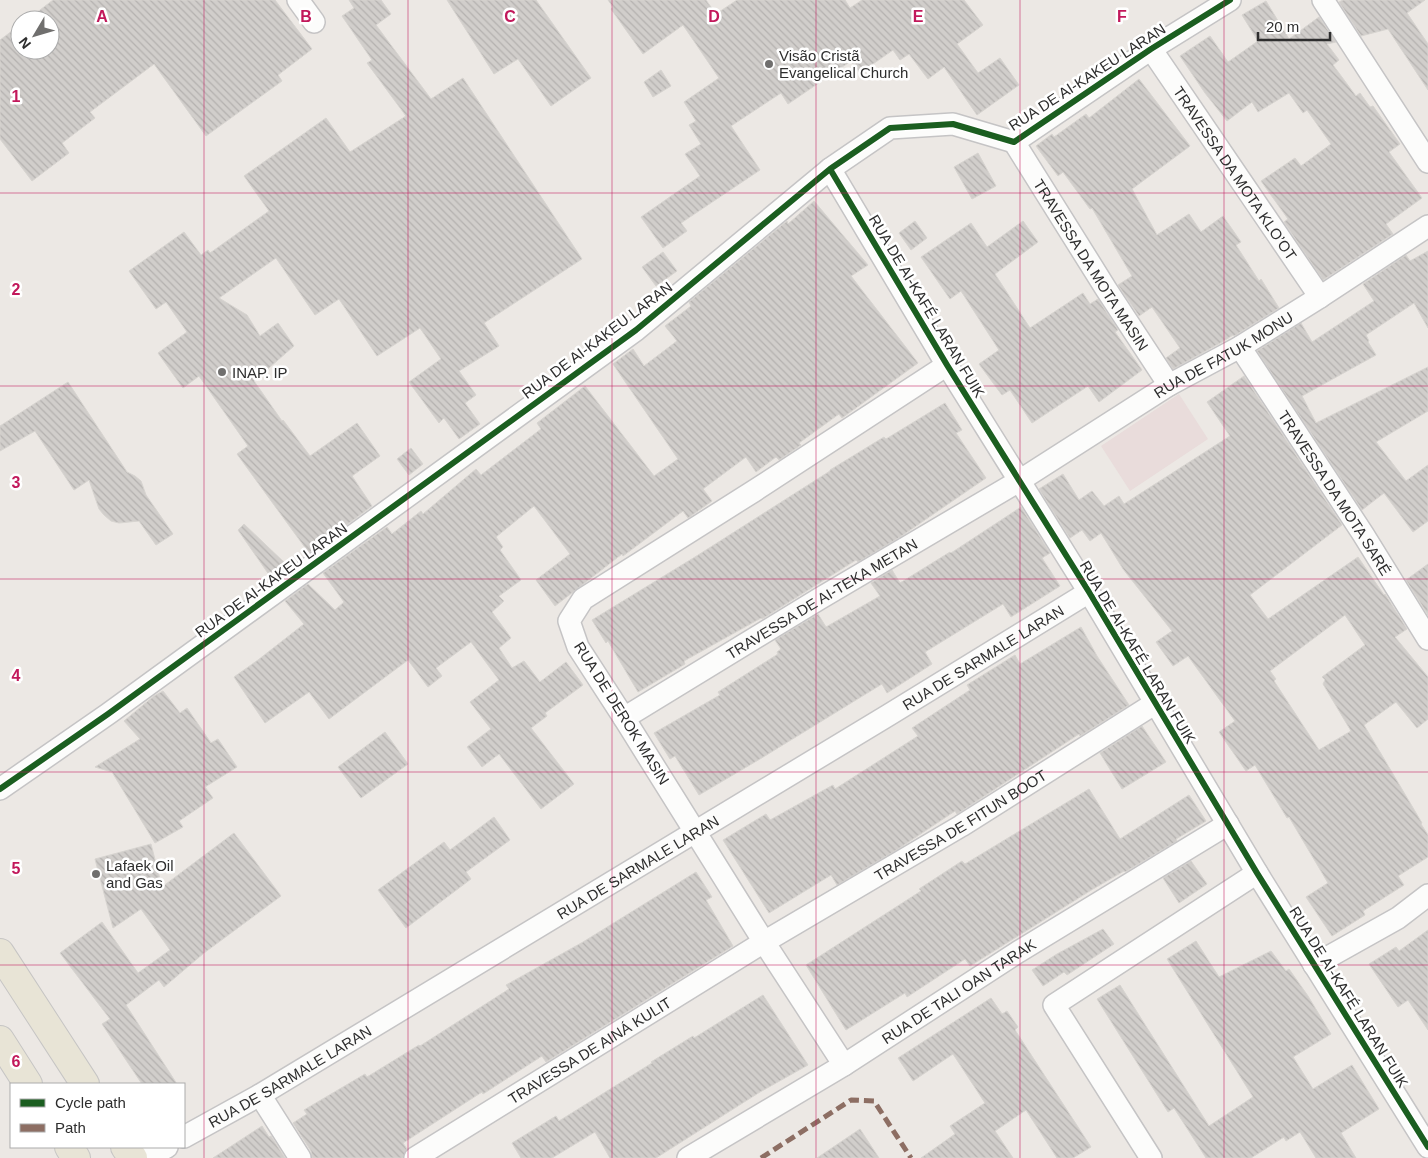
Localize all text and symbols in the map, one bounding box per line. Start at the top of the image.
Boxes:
text: A [96,8,108,25]
text: B [300,8,312,25]
text: C [504,8,516,25]
text: D [708,8,720,25]
text: E [913,8,924,25]
text: F [1117,8,1127,25]
north arrow [10,10,60,60]
scale bar [1258,10,1330,42]
text: 20 m [1266,18,1299,35]
street label: RUA DE AI-KAKEU LARAN [1005,20,1169,134]
text: N [15,34,34,52]
place label: Visão Cristã Evangelical Church [779,47,908,81]
marker: Visão Cristã Evangelical Church [763,58,775,70]
street label: TRAVESSA DA MOTA KLO’OT [1170,83,1301,263]
text: 1 [12,88,21,105]
street label: TRAVESSA DA MOTA MASIN [1031,176,1152,353]
street label: RUA DE AI-KAFÉ LARAN FUIK [866,212,988,400]
street label: RUA DE AI-KAKEU LARAN [519,278,675,402]
text: 2 [12,281,21,298]
street label: RUA DE FATUK MONU [1151,308,1296,401]
place label: INAP. IP [232,364,288,381]
marker: INAP. IP [216,366,228,378]
street label: TRAVESSA DA MOTA SARÉ [1275,407,1395,578]
text: 3 [12,474,21,491]
street label: RUA DE AI-KAKEU LARAN [192,519,350,641]
street label: TRAVESSA DE AI-TEKA METAN [723,535,920,662]
street label: RUA DE AI-KAFÉ LARAN FUIK [1077,558,1199,746]
street label: RUA DE SARMALE LARAN [899,601,1067,713]
street label: RUA DE DEROK MASIN [571,639,673,787]
text: 4 [12,667,21,684]
street label: TRAVESSA DE FITUN BOOT [871,766,1049,884]
street label: RUA DE SARMALE LARAN [554,811,722,922]
place label: Lafaek Oil and Gas [106,857,174,891]
text: 5 [12,860,21,877]
marker: Lafaek Oil and Gas [90,868,102,880]
street label: RUA DE AI-KAFÉ LARAN FUIK [1286,903,1412,1091]
street label: RUA DE TALI OAN TARAK [878,935,1039,1047]
street label: TRAVESSA DE AINÁ KULIT [505,993,674,1107]
street label: RUA DE SARMALE LARAN [205,1021,374,1130]
text: 6 [12,1053,21,1070]
legend [10,1083,185,1148]
text: Cycle path [55,1094,126,1111]
text: Path [55,1119,86,1136]

